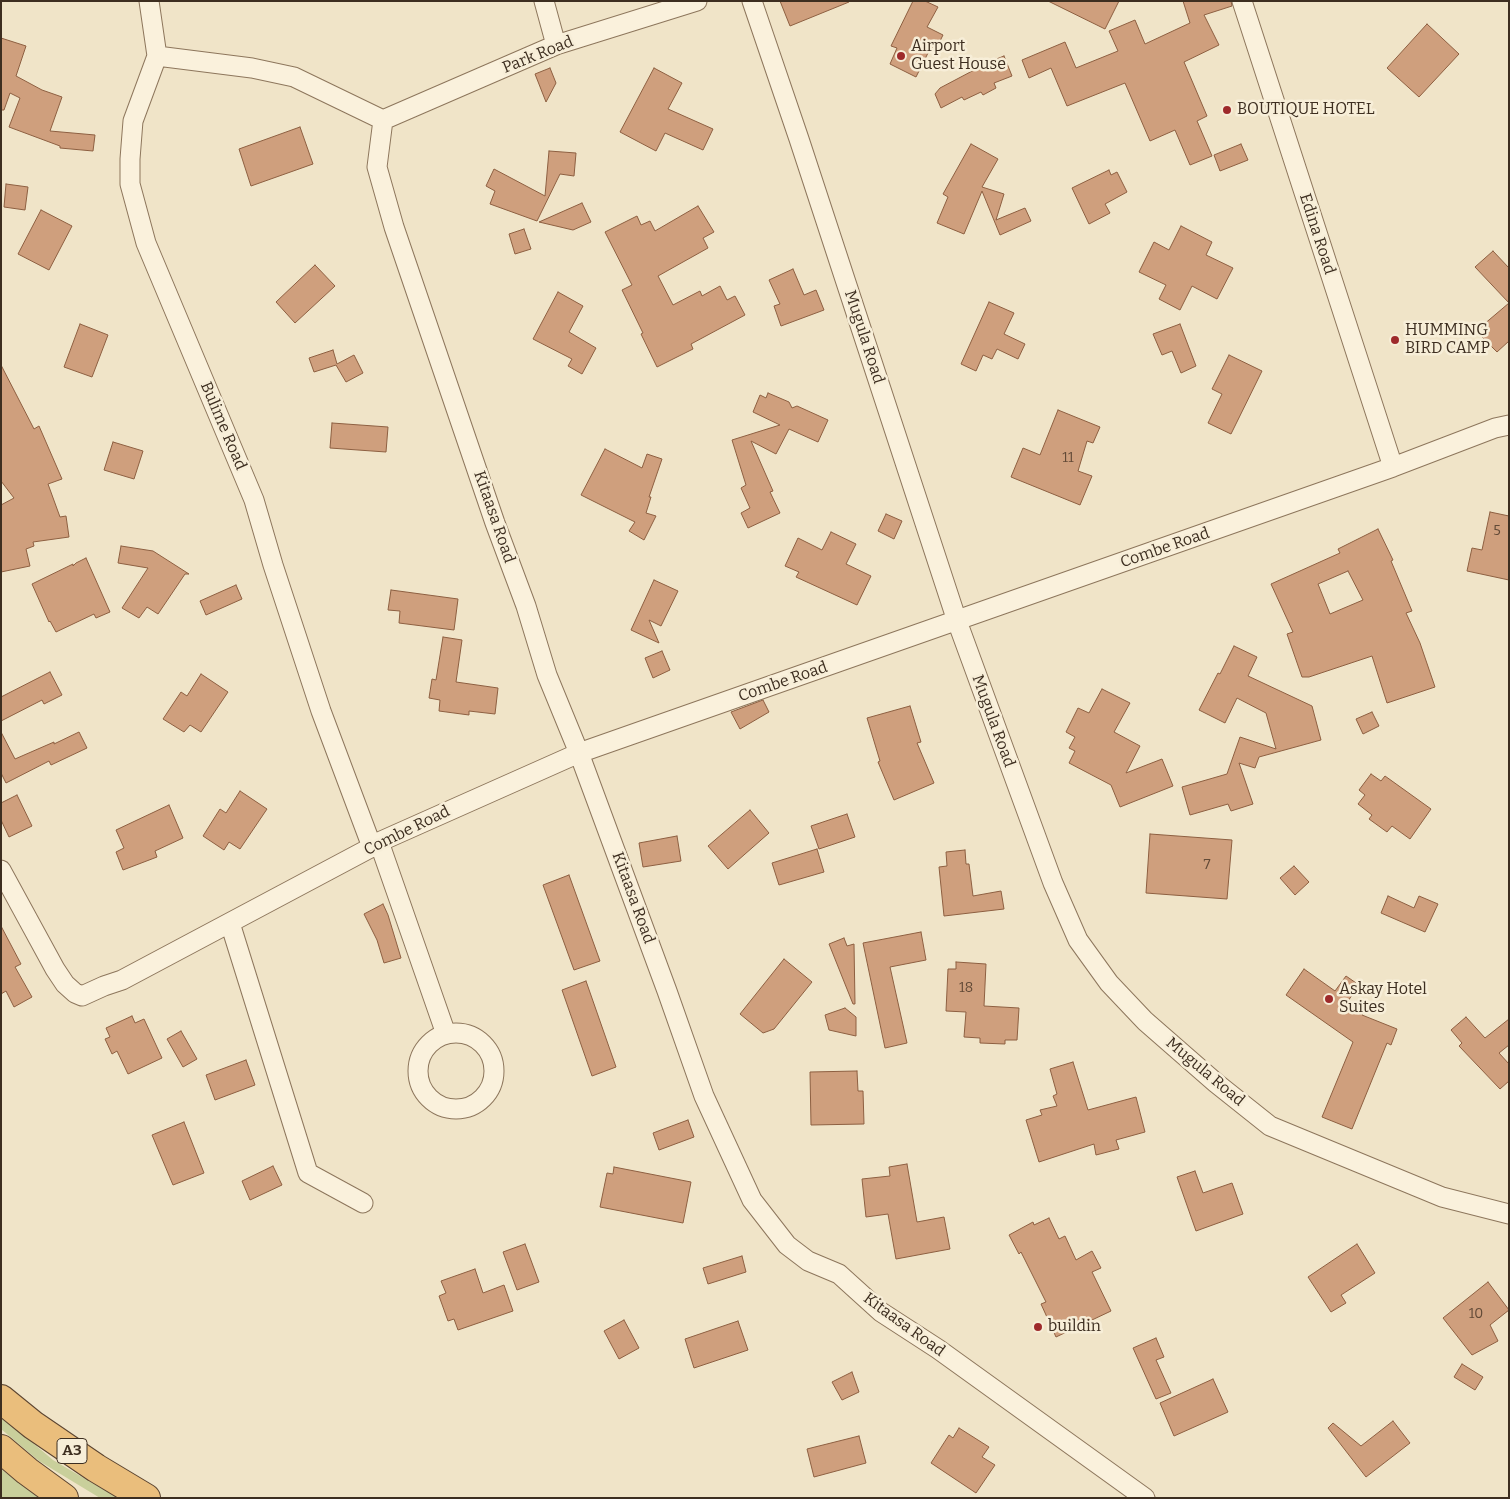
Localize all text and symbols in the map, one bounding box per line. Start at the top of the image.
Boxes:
street label: Park Road [500,32,576,78]
place label: Airport Guest House [911,37,1006,75]
marker: Airport Guest House [895,50,907,62]
place label: BOUTIQUE HOTEL [1237,100,1374,120]
marker: BOUTIQUE HOTEL [1221,104,1233,116]
street label: Edina Road [1295,191,1339,277]
street label: Mugula Road [840,288,888,386]
place label: HUMMING BIRD CAMP [1405,321,1490,359]
marker: HUMMING BIRD CAMP [1389,334,1401,346]
street label: Bulime Road [196,379,250,473]
house number: 11 [1062,450,1074,466]
street label: Kitaasa Road [469,468,519,566]
house number: 5 [1493,523,1501,539]
street label: Combe Road [1118,524,1212,572]
street label: Combe Road [736,658,830,706]
street label: Mugula Road [967,672,1019,770]
street label: Combe Road [361,802,453,860]
street label: Kitaasa Road [608,850,658,946]
house number: 7 [1203,857,1211,873]
house number: 18 [959,980,973,996]
place label: Askay Hotel Suites [1339,980,1427,1018]
marker: Askay Hotel Suites [1323,993,1335,1005]
street label: Mugula Road [1162,1033,1248,1111]
street label: Kitaasa Road [859,1289,949,1361]
house number: 10 [1469,1306,1483,1322]
place label: buildin [1048,1317,1101,1337]
marker: buildin [1032,1321,1044,1333]
road number: A3 [57,1438,87,1464]

